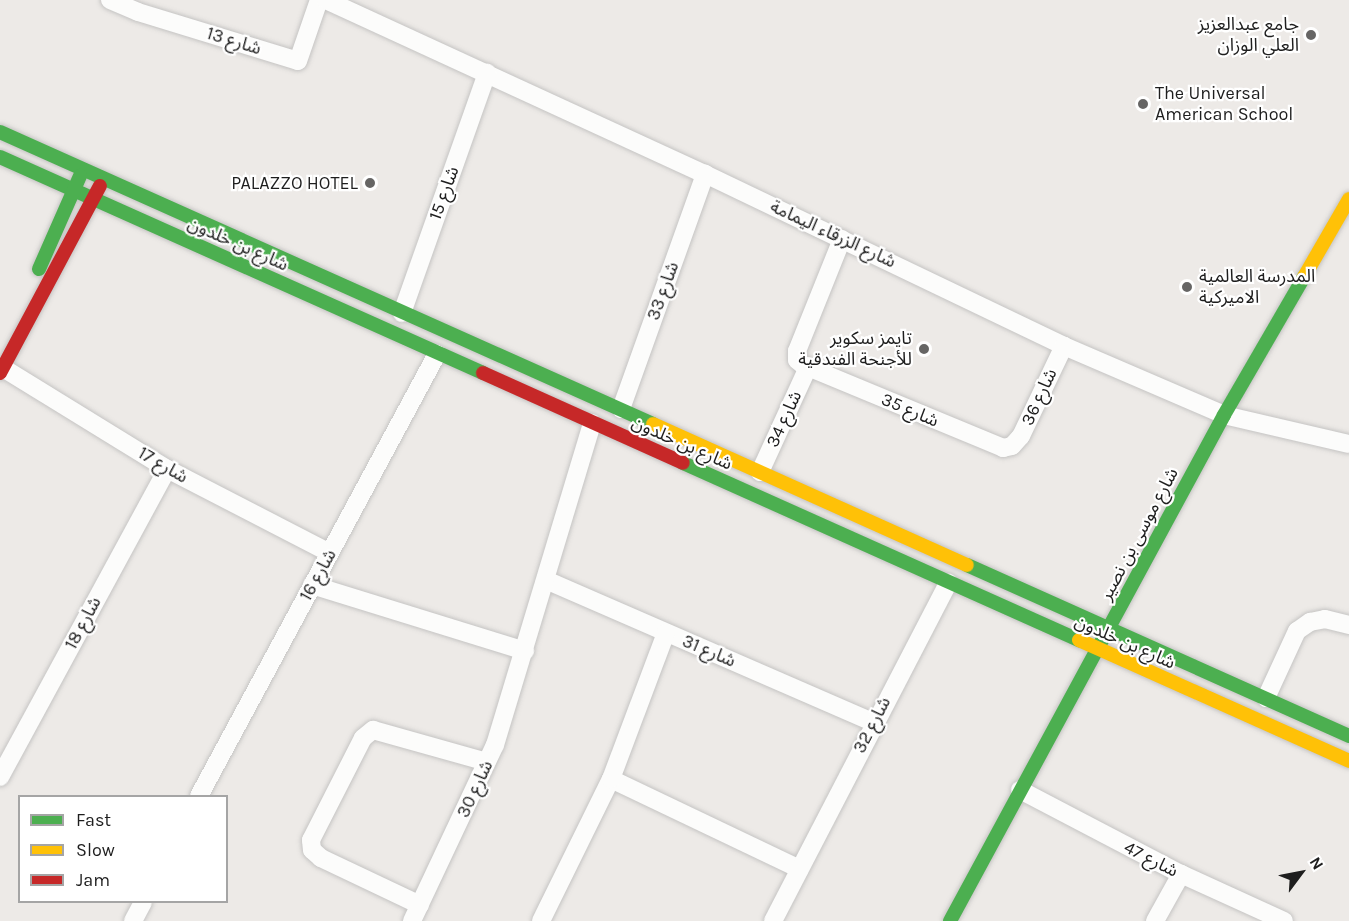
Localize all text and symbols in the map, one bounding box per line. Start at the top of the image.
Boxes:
place label: جامع عبدالعزيز العلي الوزان [1198,14,1299,57]
street label: شارع 13 [204,22,264,60]
marker: جامع عبدالعزيز العلي الوزان [1304,28,1318,42]
place label: The Universal American School [1155,83,1293,125]
marker: The Universal American School [1136,97,1150,111]
street label: شارع 15 [424,163,464,223]
place label: PALAZZO HOTEL [231,172,358,194]
marker: PALAZZO HOTEL [363,176,377,190]
street label: شارع الزرقاء اليمامة [767,195,899,273]
street label: شارع بن خلدون [184,212,292,276]
street label: شارع 33 [642,259,684,323]
place label: المدرسة العالمية الاميركية [1199,266,1315,308]
marker: المدرسة العالمية الاميركية [1180,280,1194,294]
place label: تايمز سكوير للأجنحة الفندقية [798,328,912,370]
marker: تايمز سكوير للأجنحة الفندقية [917,342,931,356]
street label: شارع 36 [1016,365,1062,429]
street label: شارع 34 [762,387,806,451]
street label: شارع 35 [878,388,942,432]
street label: شارع بن خلدون [628,411,736,475]
street label: شارع 17 [134,442,192,488]
street label: شارع موسى بن نصير [1095,464,1183,604]
street label: شارع 16 [295,545,341,605]
street label: شارع 18 [60,593,106,653]
street label: شارع بن خلدون [1071,610,1179,674]
street label: شارع 31 [679,630,739,672]
street label: شارع 32 [849,693,895,757]
street label: شارع 30 [452,757,498,821]
legend [18,795,228,903]
text: Fast [76,809,111,831]
street label: شارع 47 [1120,836,1182,882]
text: Slow [76,839,115,861]
north arrow [1271,843,1331,903]
text: N [1306,853,1328,873]
text: Jam [76,869,110,891]

